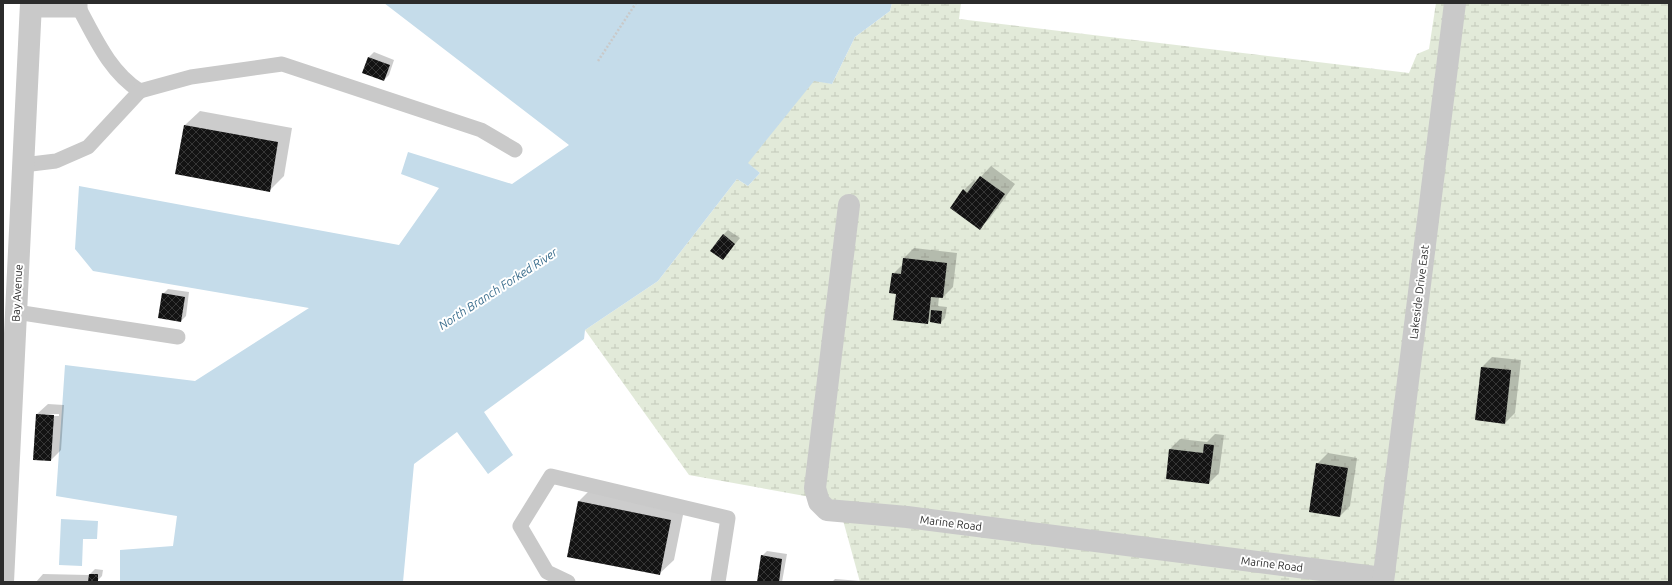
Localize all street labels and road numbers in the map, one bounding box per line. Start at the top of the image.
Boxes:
street label: Lakeside Drive East [1407,244,1431,340]
street label: Bay Avenue [10,264,24,322]
street label: Marine Road [919,513,983,533]
street label: Marine Road [1240,554,1304,574]

